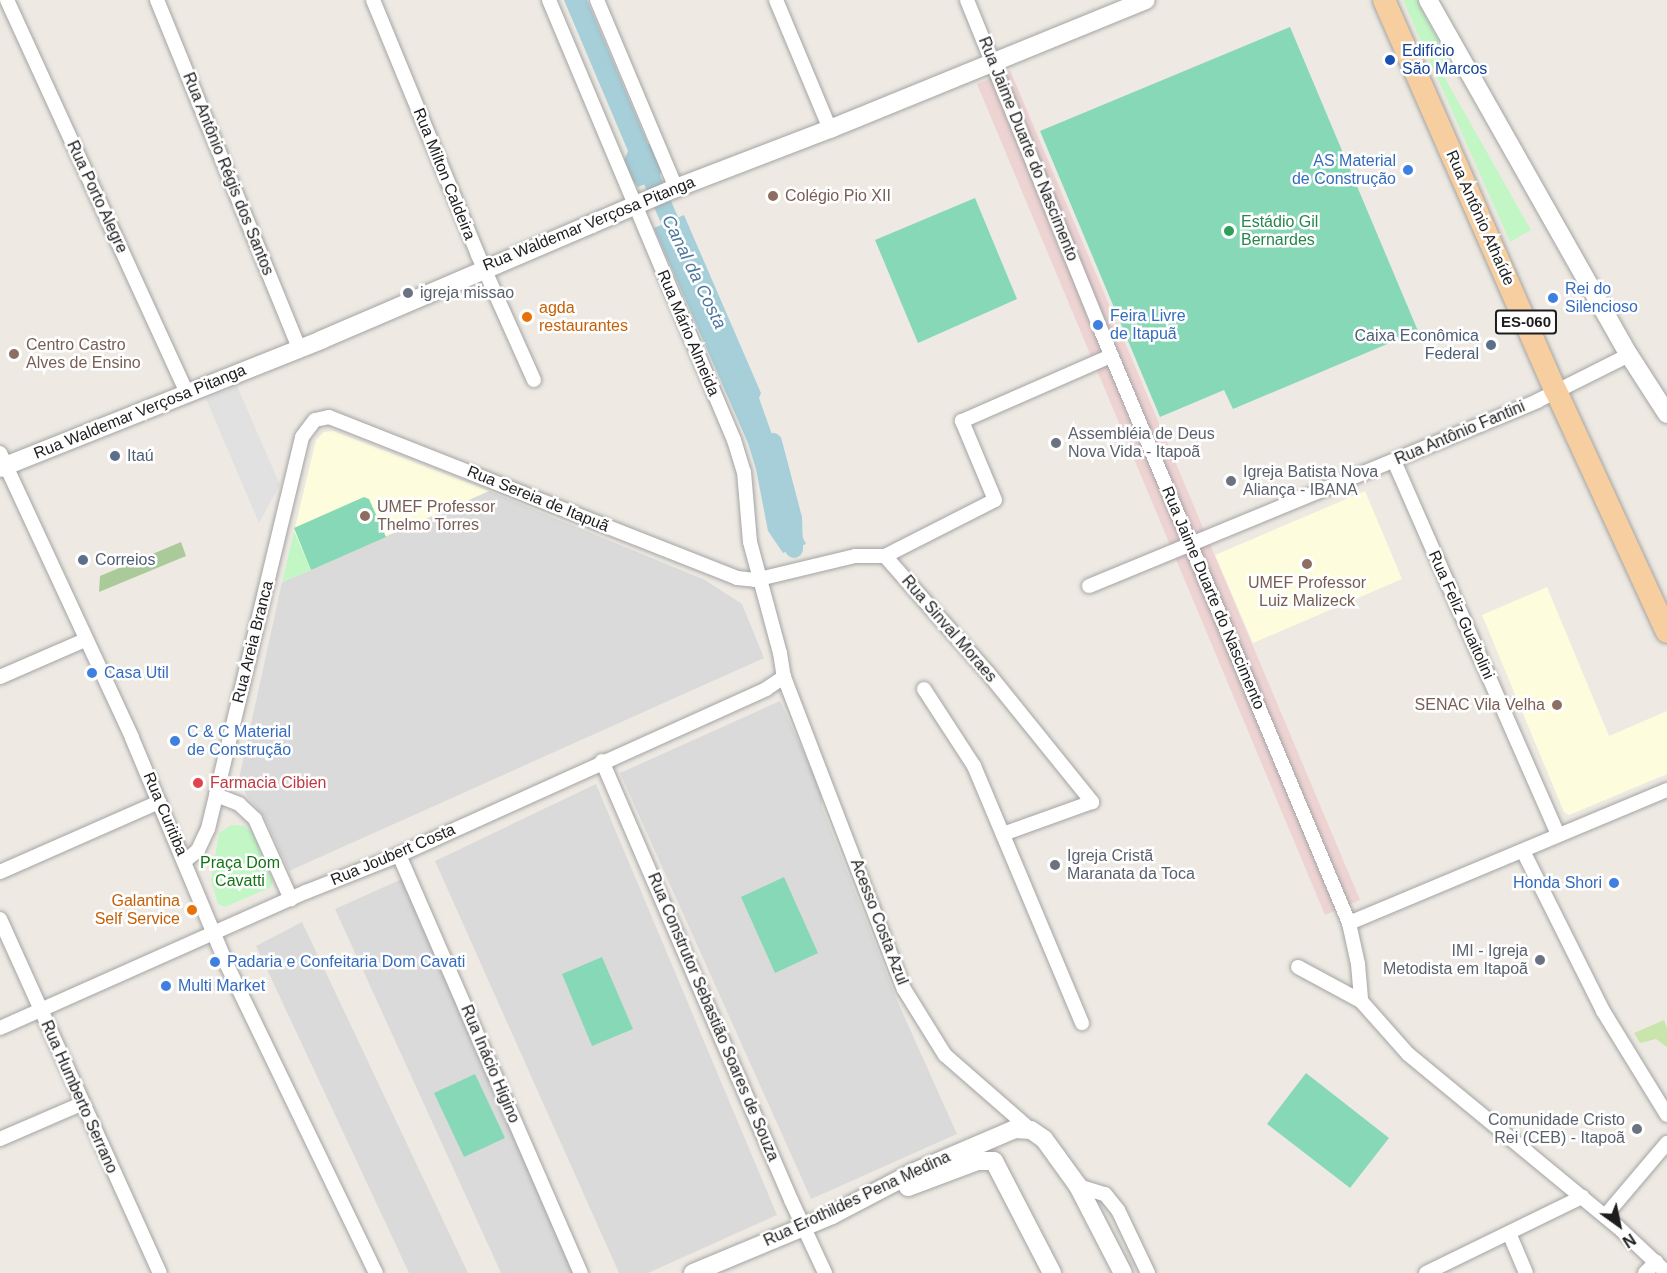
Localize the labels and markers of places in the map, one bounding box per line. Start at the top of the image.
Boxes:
place label: Edifício São Marcos [1402,41,1487,79]
marker: Edifício São Marcos [1383,53,1397,67]
place label: AS Material de Construção [1292,151,1396,189]
marker: AS Material de Construção [1401,163,1415,177]
place label: Colégio Pio XII [785,186,891,206]
marker: Colégio Pio XII [766,189,780,203]
place label: Estádio Gil Bernardes [1241,212,1318,250]
marker: Estádio Gil Bernardes [1222,224,1236,238]
place label: Rei do Silencioso [1565,279,1638,317]
place label: igreja missao [420,283,514,303]
marker: igreja missao [401,286,415,300]
marker: Rei do Silencioso [1546,291,1560,305]
place label: agda restaurantes [539,298,628,336]
place label: Feira Livre de Itapuã [1110,306,1186,344]
marker: agda restaurantes [520,310,534,324]
marker: Feira Livre de Itapuã [1091,318,1105,332]
place label: Caixa Econômica Federal [1354,326,1479,364]
place label: Centro Castro Alves de Ensino [26,335,141,373]
marker: Caixa Econômica Federal [1484,338,1498,352]
marker: Centro Castro Alves de Ensino [7,347,21,361]
place label: Assembléia de Deus Nova Vida - Itapoã [1068,424,1215,462]
marker: Assembléia de Deus Nova Vida - Itapoã [1049,436,1063,450]
place label: Itaú [127,446,154,466]
marker: Itaú [108,449,122,463]
place label: Igreja Batista Nova Aliança - IBANA [1243,462,1378,500]
marker: Igreja Batista Nova Aliança - IBANA [1224,474,1238,488]
place label: UMEF Professor Thelmo Torres [377,497,495,535]
marker: UMEF Professor Thelmo Torres [358,509,372,523]
place label: Correios [95,550,155,570]
marker: Correios [76,553,90,567]
marker: UMEF Professor Luiz Malizeck [1300,557,1314,571]
place label: UMEF Professor Luiz Malizeck [1248,573,1366,611]
place label: Casa Util [104,663,169,683]
marker: Casa Util [85,666,99,680]
place label: SENAC Vila Velha [1415,695,1545,715]
marker: SENAC Vila Velha [1550,698,1564,712]
place label: C & C Material de Construção [187,722,291,760]
marker: C & C Material de Construção [168,734,182,748]
place label: Farmacia Cibien [210,773,326,793]
marker: Farmacia Cibien [191,776,205,790]
place label: Igreja Cristã Maranata da Toca [1067,846,1195,884]
marker: Igreja Cristã Maranata da Toca [1048,858,1062,872]
place label: Honda Shori [1513,873,1602,893]
marker: Honda Shori [1607,876,1621,890]
place label: Galantina Self Service [95,891,180,929]
marker: Galantina Self Service [185,903,199,917]
place label: IMI - Igreja Metodista em Itapoã [1383,941,1528,979]
place label: Padaria e Confeitaria Dom Cavati [227,952,465,972]
marker: IMI - Igreja Metodista em Itapoã [1533,953,1547,967]
marker: Padaria e Confeitaria Dom Cavati [208,955,222,969]
place label: Multi Market [178,976,265,996]
marker: Multi Market [159,979,173,993]
place label: Comunidade Cristo Rei (CEB) - Itapoã [1488,1110,1625,1148]
marker: Comunidade Cristo Rei (CEB) - Itapoã [1630,1122,1644,1136]

